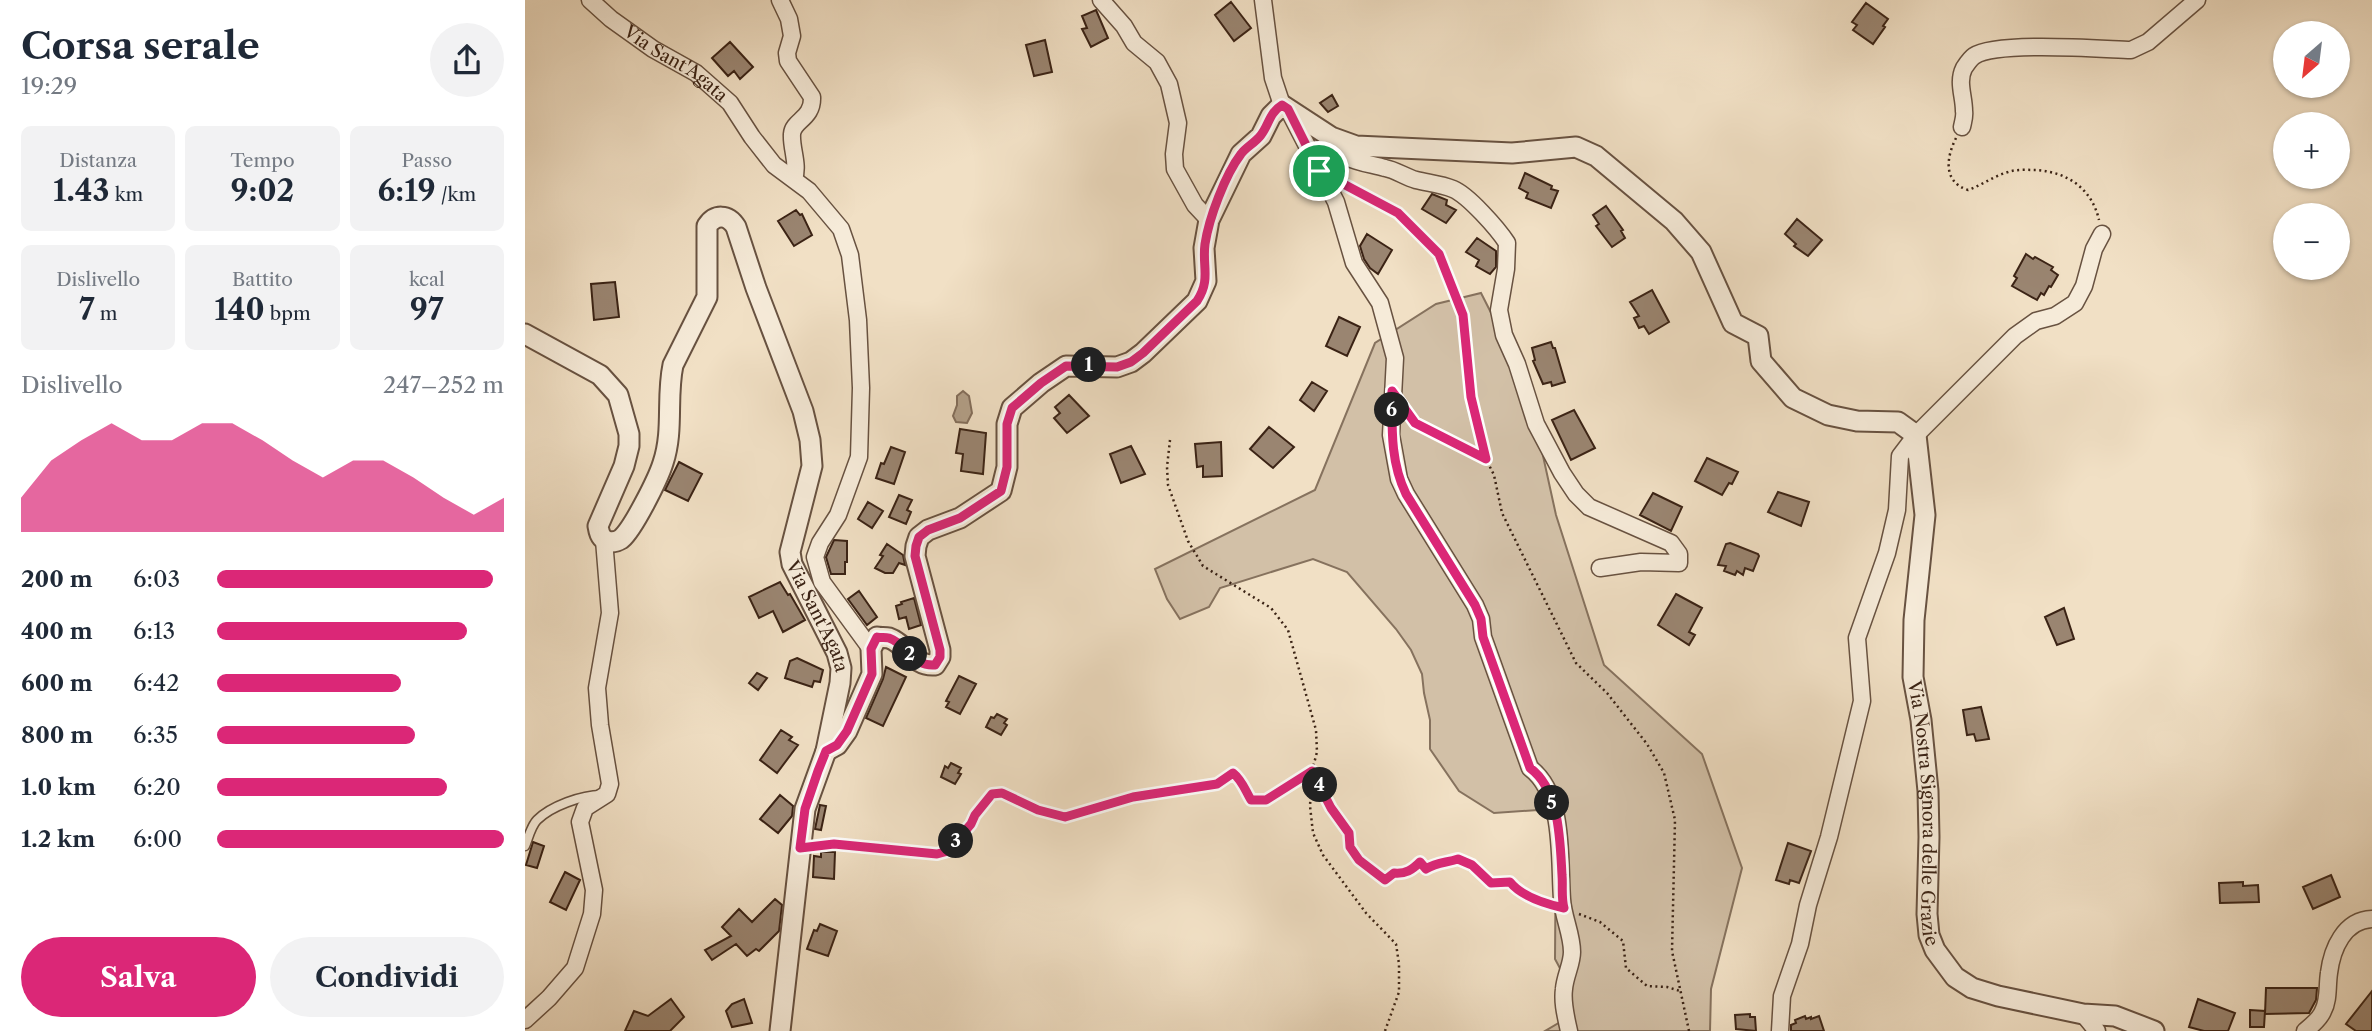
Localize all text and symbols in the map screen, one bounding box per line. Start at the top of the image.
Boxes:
street label: Via Sant'Agata [618,20,733,107]
north arrow [2273,21,2350,98]
map controls [2273,21,2350,280]
text: Corsa serale [21,22,260,69]
button: share [430,23,504,97]
text: 19:29 [21,72,77,100]
button: + [2273,112,2350,189]
pin [1289,141,1349,201]
text: Distanza [59,149,137,172]
text: Tempo [230,149,295,172]
text: Passo [402,149,452,172]
icon: arrive [1300,152,1338,190]
text: 1.43 [53,172,110,209]
text: 9:02 [231,172,294,209]
text: 6:19 [377,172,436,209]
text: km [110,183,143,206]
text: /km [436,183,476,206]
button: − [2273,203,2350,280]
text: Dislivello [56,268,140,291]
text: Battito [232,268,293,291]
text: kcal [409,268,445,291]
text: 7 [79,291,95,328]
text: 140 [214,291,265,328]
text: 97 [410,291,444,328]
text: m [95,302,117,325]
text: bpm [265,302,311,325]
pin: 1 [1071,348,1107,382]
text: 1 [1084,353,1093,376]
text: Dislivello [21,371,123,399]
text: 247–252 m [383,371,504,399]
pin: 6 [1375,392,1409,428]
text: 6 [1386,398,1397,421]
street label: Via Sant'Agata [781,556,853,675]
text: 200 m [21,565,93,593]
text: 6:03 [133,565,180,593]
text: 400 m [21,617,93,645]
text: 6:13 [133,617,175,645]
pin: 2 [893,636,927,672]
text: 2 [904,642,915,665]
text: 600 m [21,669,93,697]
text: 6:42 [133,669,179,697]
street label: Via Nostra Signora delle Grazie [1903,678,1943,949]
text: 800 m [21,721,93,749]
text: 6:35 [133,721,178,749]
pin: 4 [1303,768,1337,802]
text: 1.0 km [21,773,96,801]
text: 6:20 [133,773,181,801]
text: 4 [1314,773,1325,796]
pin: 5 [1535,786,1569,820]
text: 5 [1546,791,1557,814]
pin: 3 [939,824,973,858]
text: 1.2 km [21,825,95,853]
text: 6:00 [133,825,182,853]
text: 3 [950,829,961,852]
button: Salva [21,937,256,1017]
button: Condividi [270,937,504,1017]

